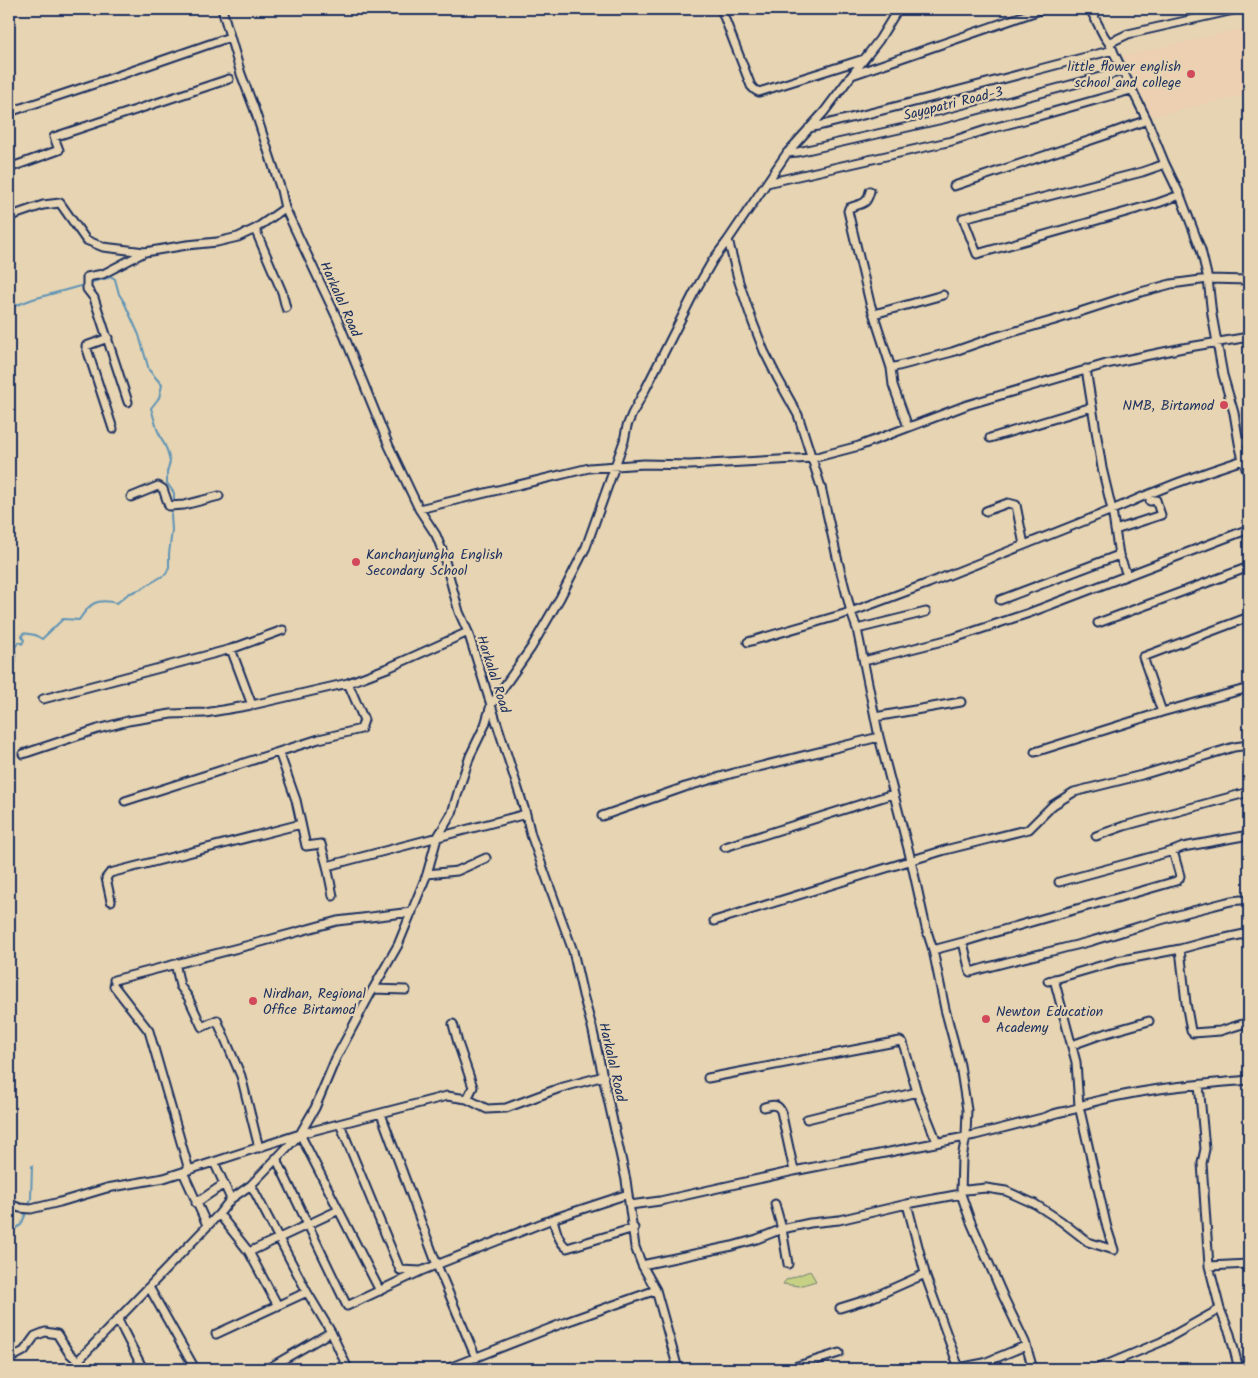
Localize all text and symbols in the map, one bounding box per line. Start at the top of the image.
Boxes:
place label: little flower english school and college [1068,56,1182,94]
marker: little flower english school and college [1185,68,1197,80]
street label: Sayapatri Road-3 [901,81,1005,127]
street label: Harkalal Road [314,258,367,342]
place label: NMB, Birtamod [1122,395,1215,417]
marker: NMB, Birtamod [1218,399,1230,411]
place label: Kanchanjungha English Secondary School [366,544,503,582]
marker: Kanchanjungha English Secondary School [350,556,362,568]
street label: Harkalal Road [470,632,516,717]
place label: Nirdhan, Regional Office Birtamod [263,983,367,1021]
marker: Nirdhan, Regional Office Birtamod [247,995,259,1007]
place label: Newton Education Academy [996,1001,1103,1039]
marker: Newton Education Academy [980,1013,992,1025]
street label: Harkalal Road [592,1020,632,1105]

